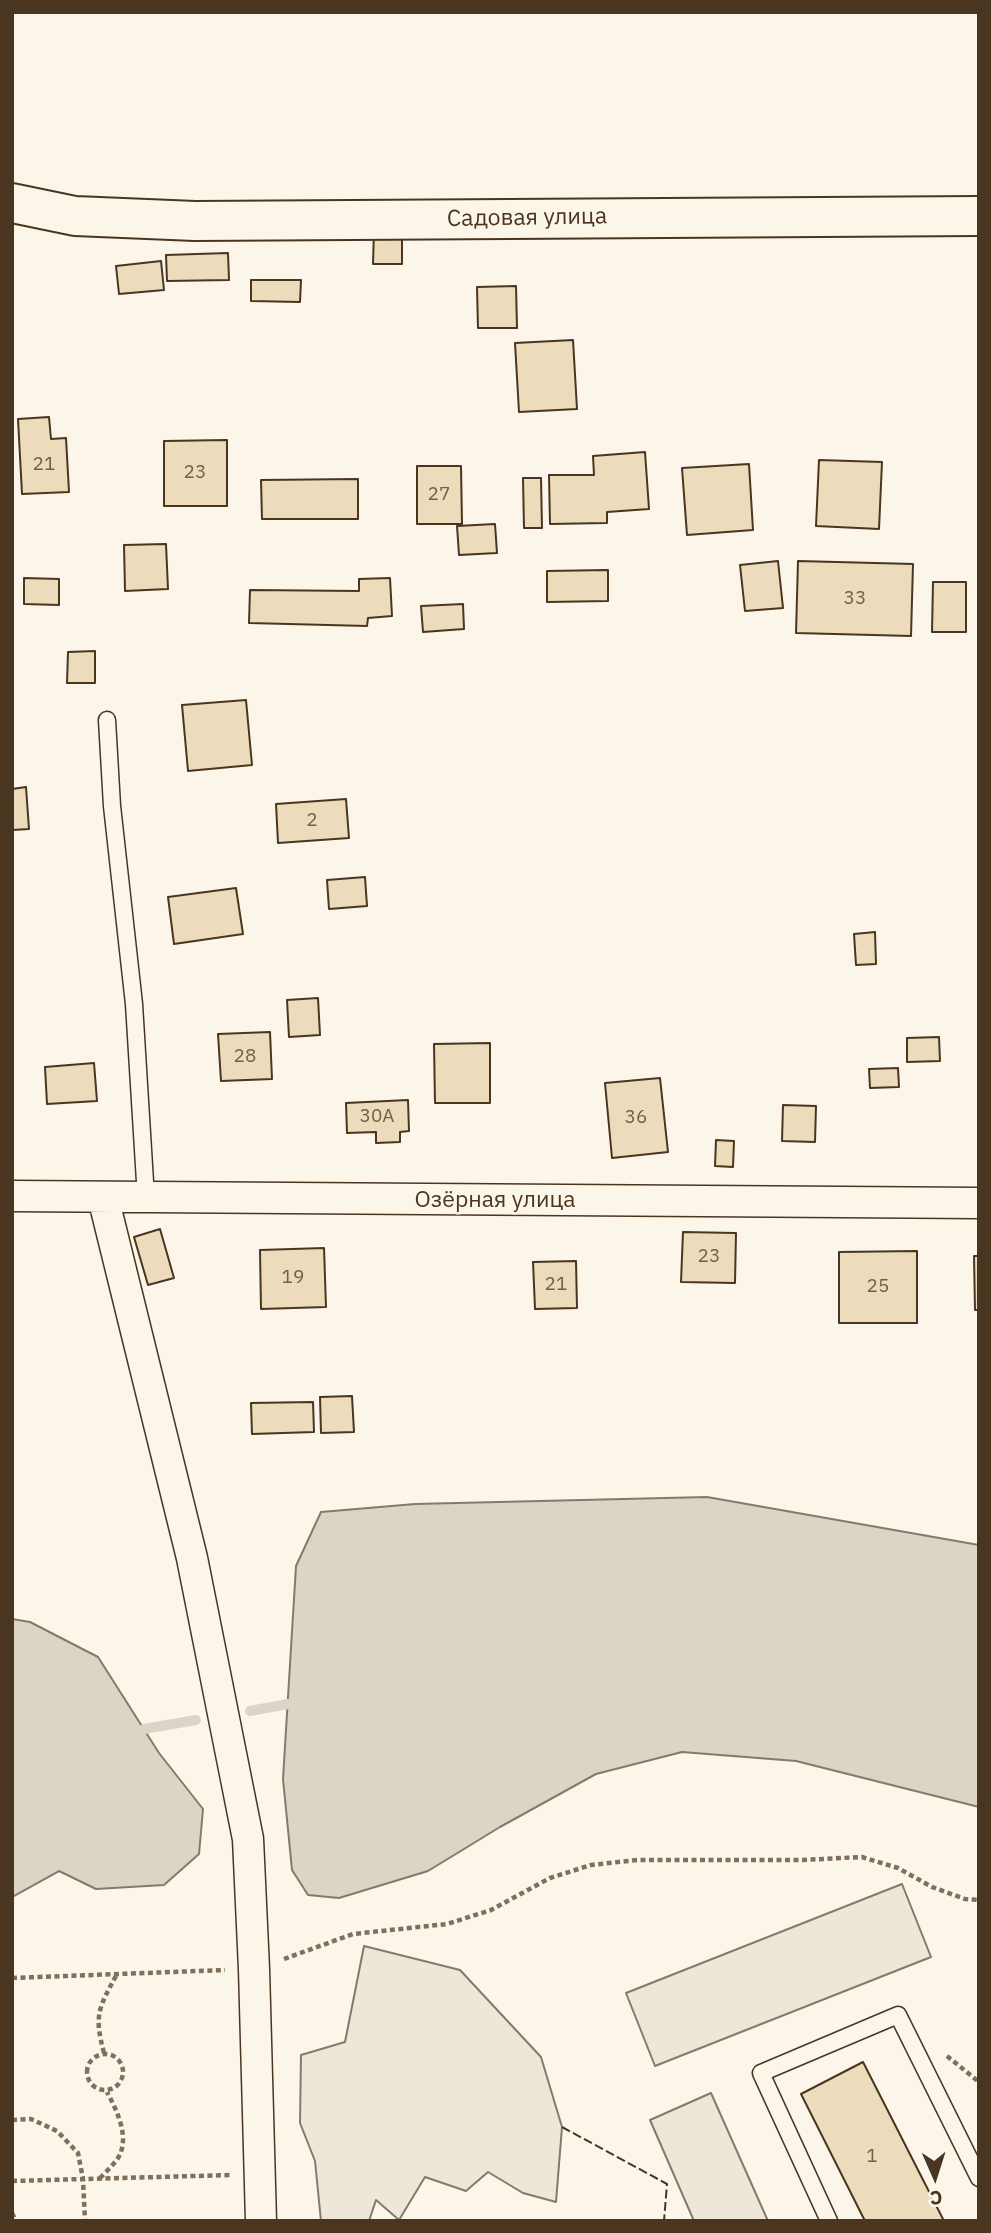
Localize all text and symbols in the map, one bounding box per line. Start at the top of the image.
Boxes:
street label: Садовая улица [447,203,607,233]
house number: 21 [33,454,55,476]
house number: 23 [184,462,206,484]
house number: 27 [428,484,450,506]
house number: 33 [844,588,866,610]
house number: 2 [306,810,318,832]
house number: 28 [234,1046,256,1068]
house number: 30А [360,1106,394,1128]
house number: 36 [625,1107,647,1129]
street label: Озёрная улица [415,1186,575,1214]
house number: 23 [698,1246,720,1268]
house number: 19 [282,1267,304,1289]
house number: 21 [545,1274,567,1296]
house number: 25 [867,1276,889,1298]
north arrow [900,2142,970,2212]
house number: 1 [866,2146,878,2168]
text: С [929,2186,943,2210]

